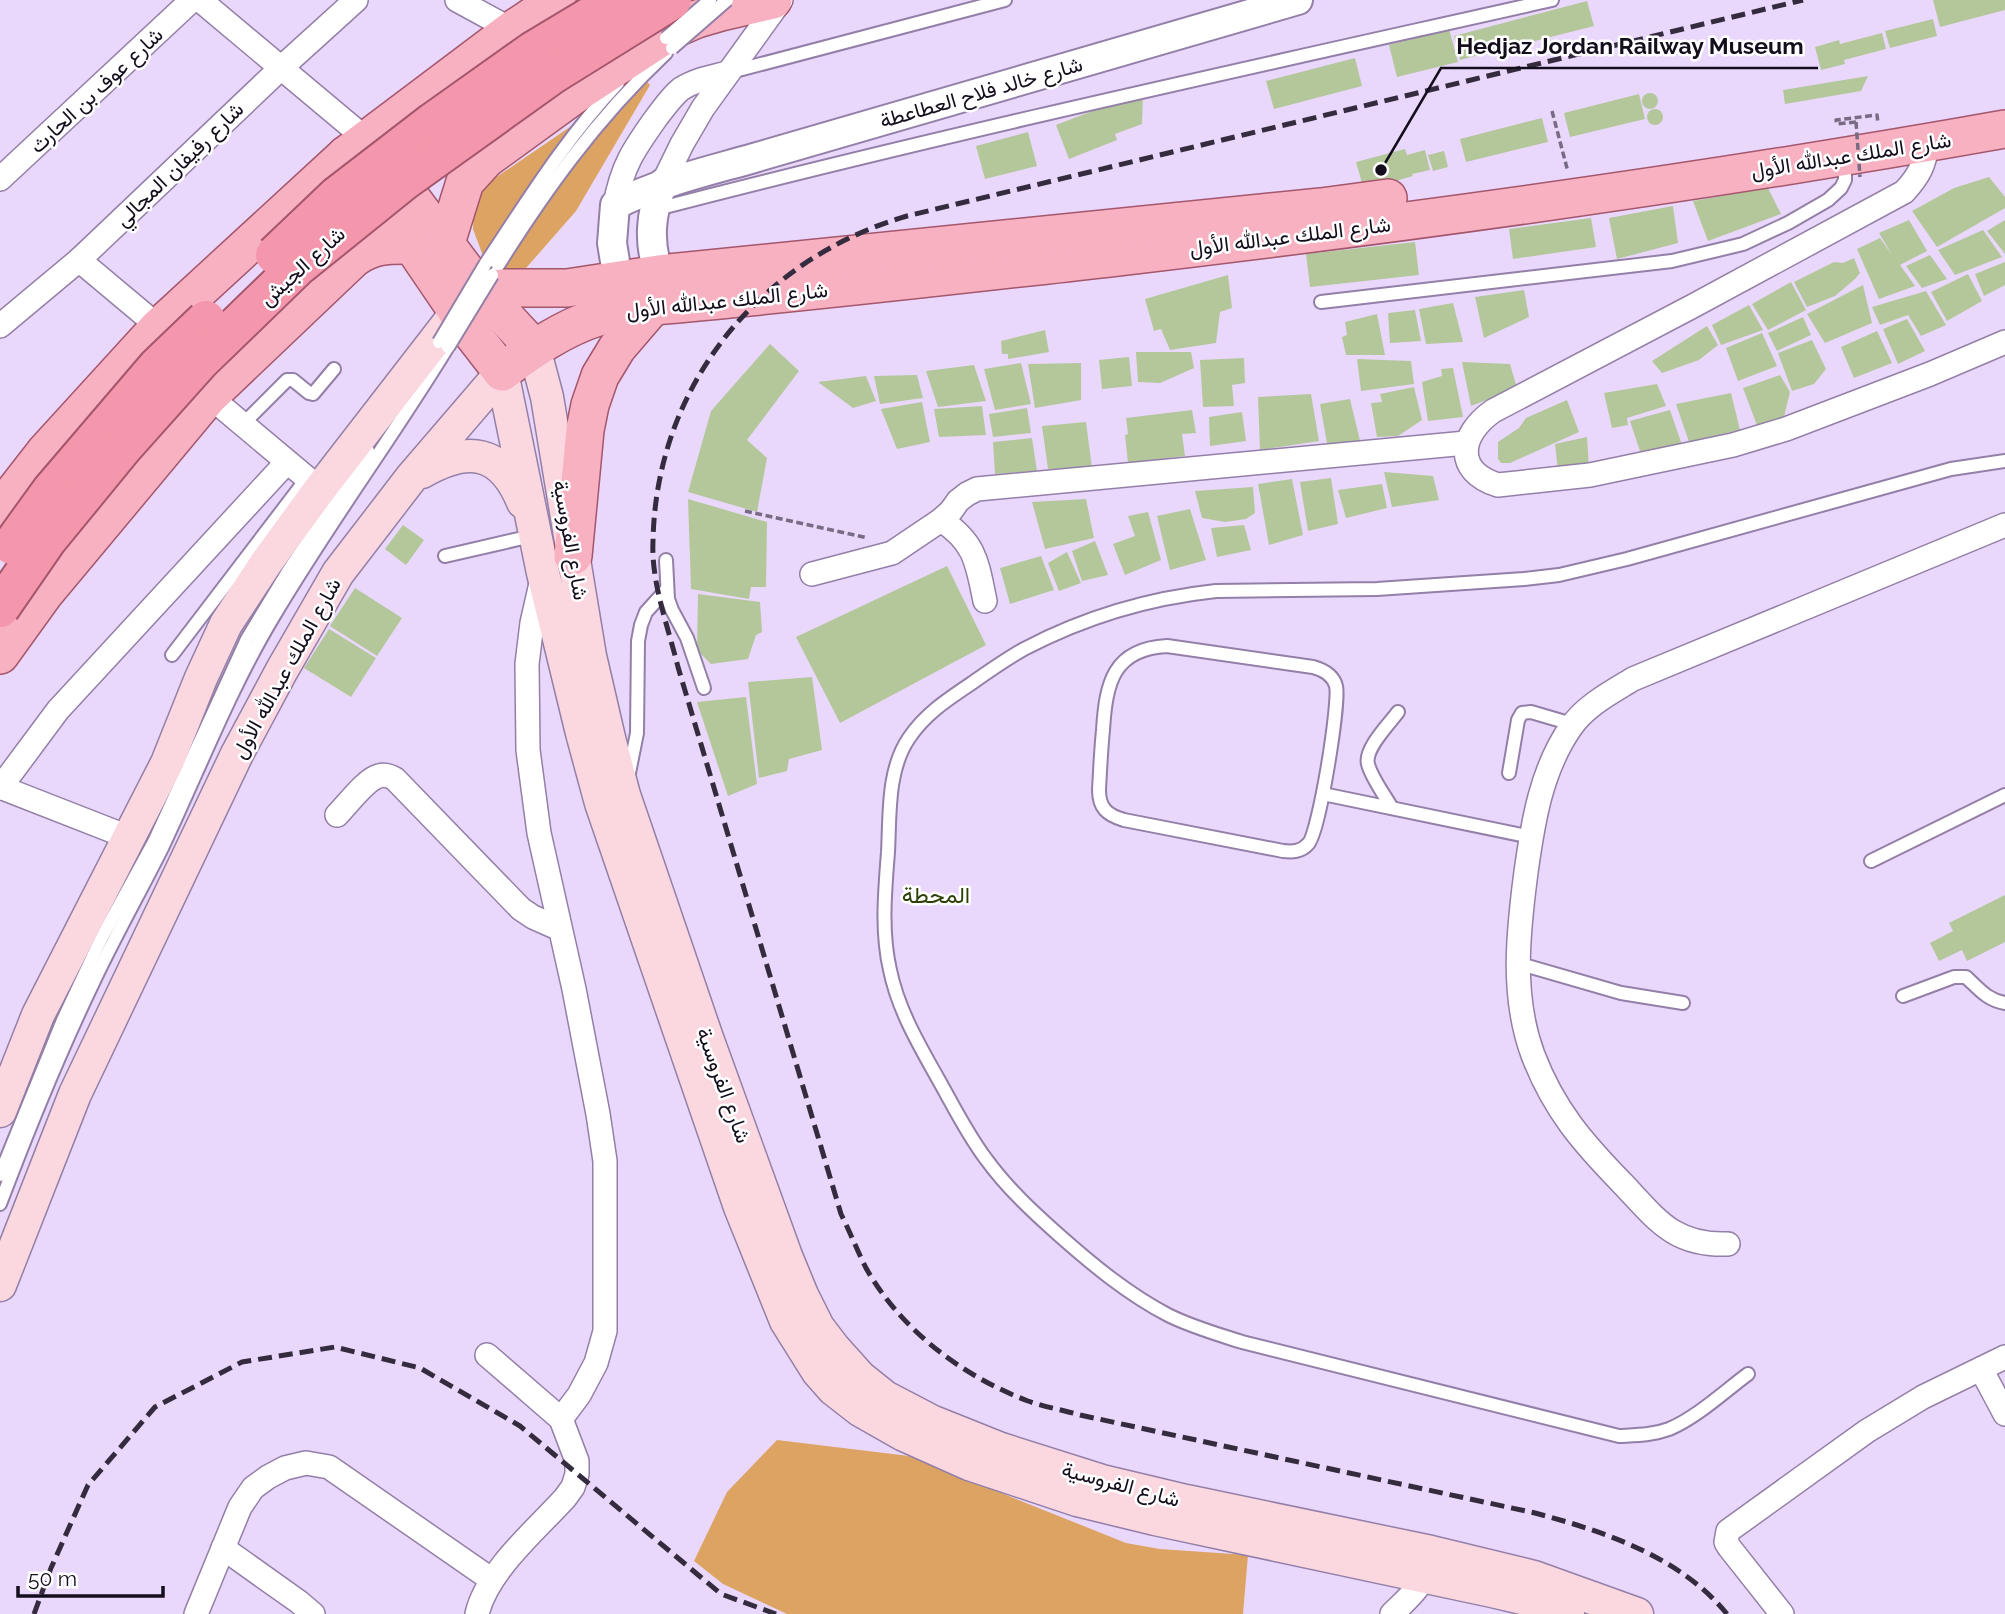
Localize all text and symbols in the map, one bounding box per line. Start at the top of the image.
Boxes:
street label: شارع عوف بن الحارث [24,22,169,160]
callout: Hedjaz Jordan Railway Museum [1441,24,1818,68]
text: Hedjaz Jordan Railway Museum [1456,32,1804,59]
street label: شارع خالد فلاح العطاعطة [877,51,1086,135]
street label: شارع رفيفان المجالي [110,96,252,235]
street label: شارع الملك عبدالله الأول [1749,127,1953,185]
street label: شارع الملك عبدالله الأول [1188,211,1392,263]
street label: شارع الجيش [254,221,351,312]
street label: شارع الملك عبدالله الأول [625,277,829,325]
street label: شارع الفروسية [546,478,594,602]
street label: شارع الملك عبدالله الأول [226,573,348,764]
district label: المحطة [902,881,970,908]
street label: شارع الفروسية [690,1024,756,1147]
street label: شارع الفروسية [1059,1456,1183,1514]
scale bar [18,1554,163,1598]
text: 50 m [28,1566,77,1591]

